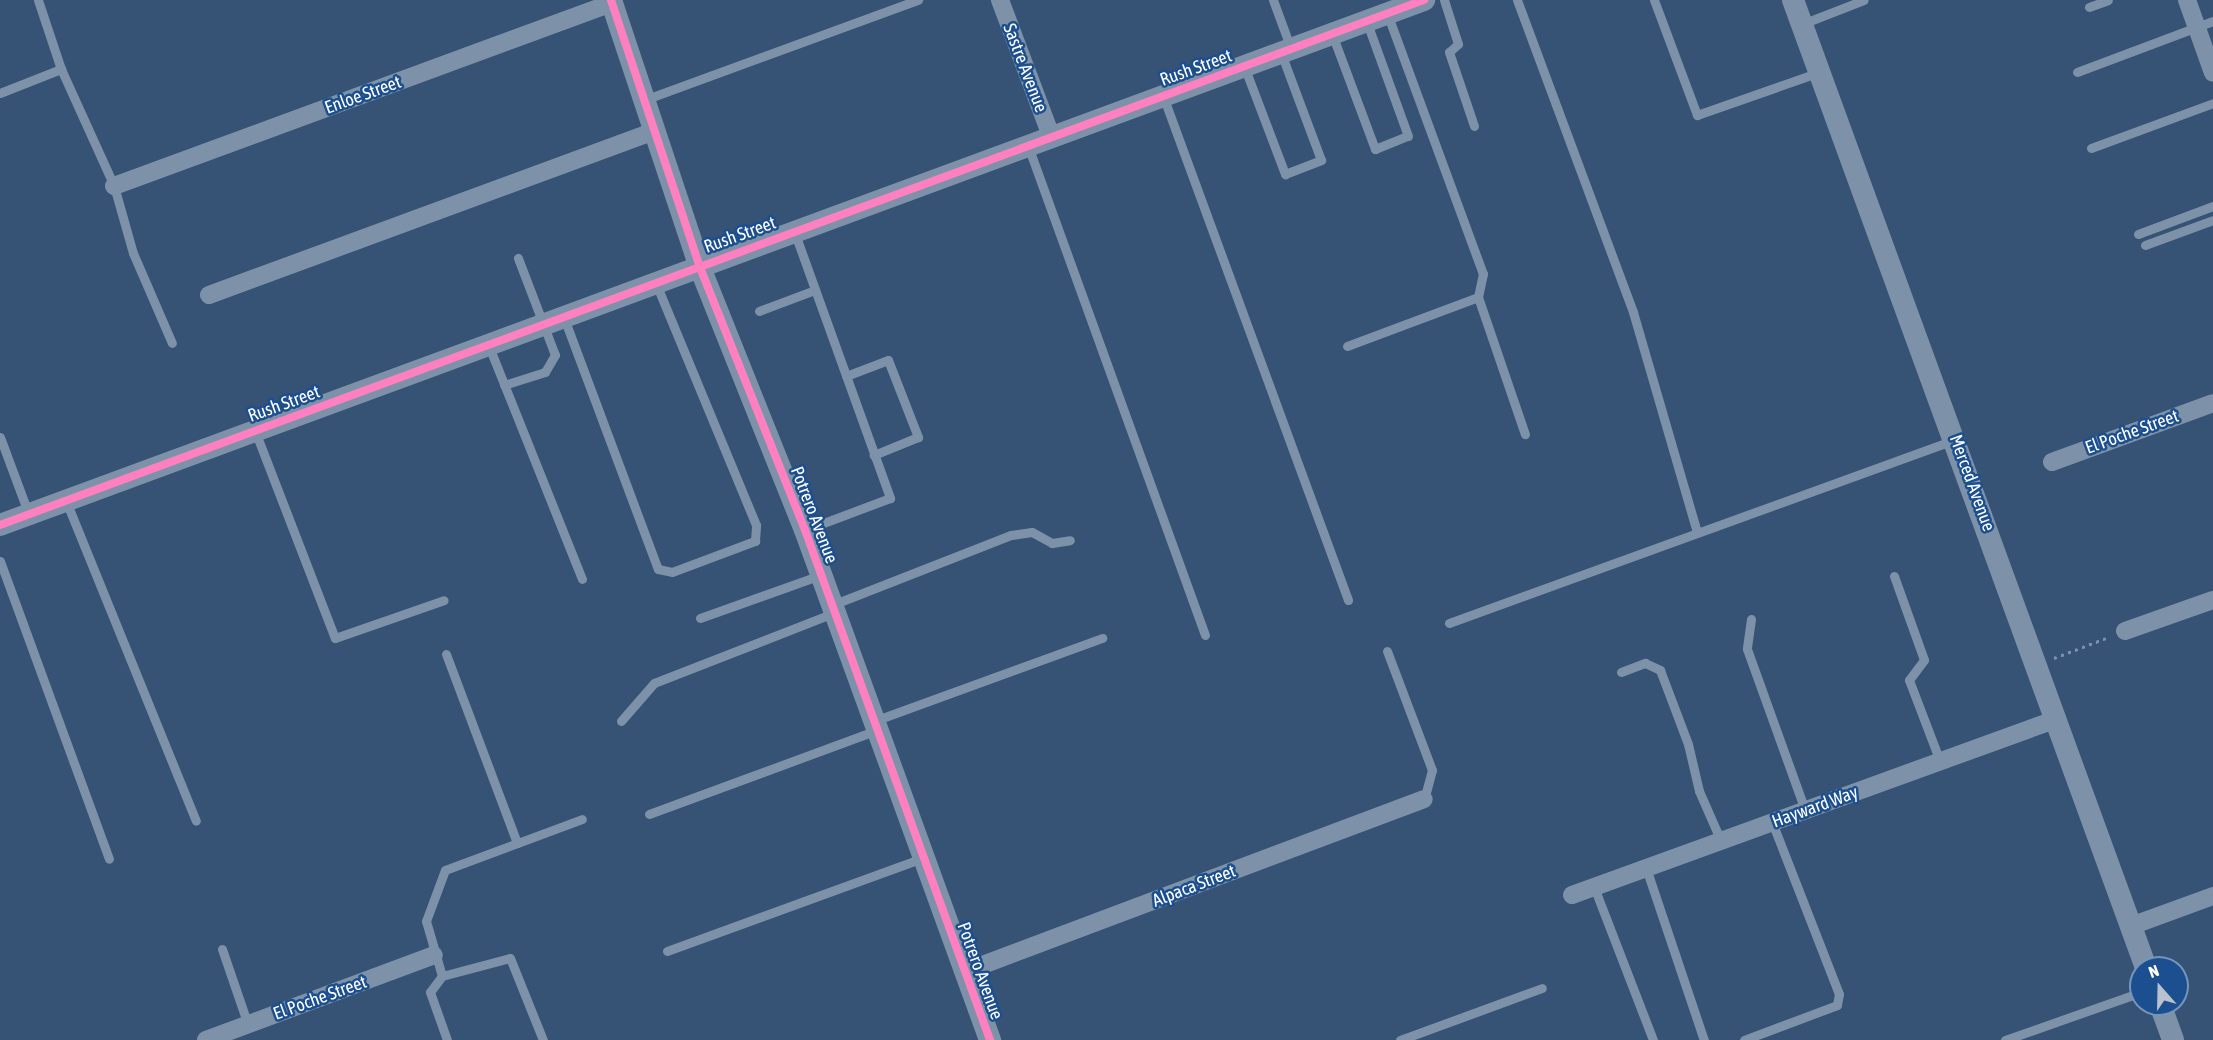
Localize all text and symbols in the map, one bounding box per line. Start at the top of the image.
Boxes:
street label: Sastre Avenue [998,21,1052,115]
street label: Rush Street [1157,45,1235,91]
street label: Enloe Street [322,71,404,119]
street label: Rush Street [701,212,779,258]
street label: Rush Street [245,381,323,427]
street label: El Poche Street [2082,405,2182,459]
street label: Merced Avenue [1945,432,1999,534]
street label: Potrero Avenue [786,464,842,566]
street label: Hayward Way [1769,781,1861,833]
street label: Alpaca Street [1149,860,1239,912]
street label: Potrero Avenue [952,919,1008,1023]
north arrow [2129,956,2189,1016]
text: N [2146,961,2161,981]
street label: El Poche Street [270,971,370,1025]

